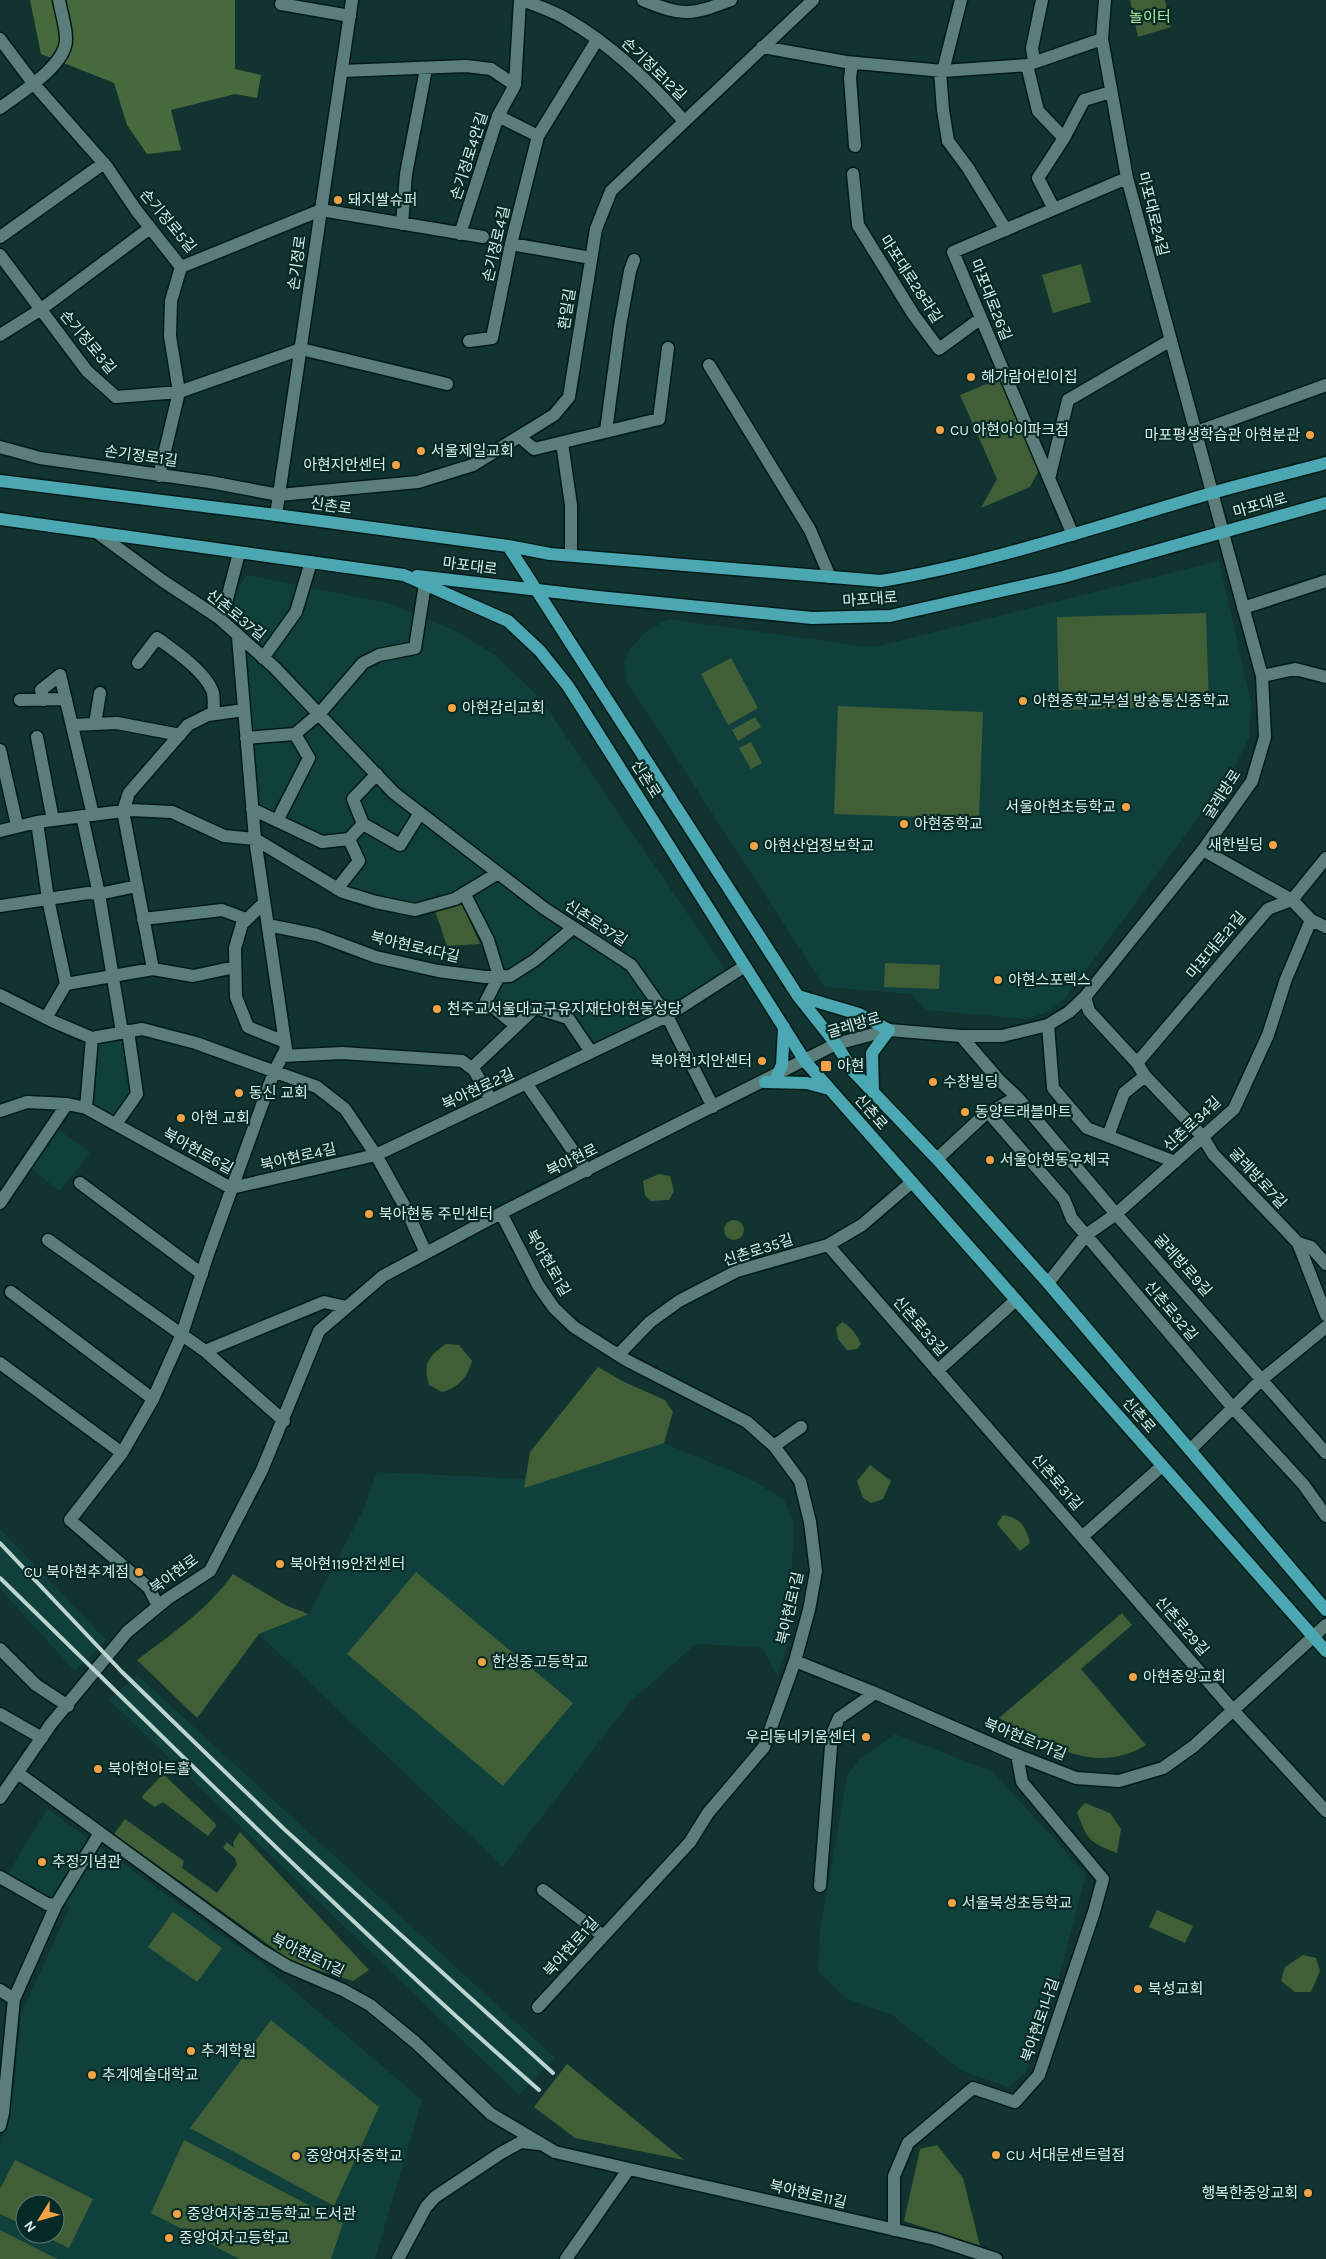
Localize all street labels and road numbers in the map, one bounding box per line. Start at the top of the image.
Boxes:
street label: 손기정로12길 [618,34,690,104]
street label: 손기정로4안길 [446,110,492,202]
street label: 마포대로24길 [1134,170,1172,258]
street label: 손기정로5길 [136,186,200,256]
street label: 손기정로4길 [479,204,513,284]
street label: 마포대로28라길 [876,232,946,326]
street label: 손기정로 [284,234,310,292]
street label: 마포대로26길 [966,257,1016,343]
street label: 환일길 [555,287,579,331]
street label: 손기정로3길 [56,306,120,378]
street label: 손기정로1길 [103,442,179,470]
street label: 마포대로 [1231,489,1289,521]
street label: 신촌로 [309,494,353,518]
street label: 마포대로 [442,554,498,578]
street label: 신촌로37길 [203,586,269,644]
street label: 마포대로 [842,588,898,610]
street label: 신촌로 [627,757,665,801]
street label: 굴레방로 [1199,766,1245,822]
street label: 신촌로37길 [561,896,631,950]
street label: 마포대로21길 [1183,908,1249,982]
street label: 북아현로4다길 [369,928,461,966]
street label: 굴레방로 [825,1008,883,1042]
street label: 북아현로2길 [439,1064,517,1114]
street label: 신촌로 [851,1090,891,1134]
street label: 신촌로34길 [1159,1093,1225,1155]
street label: 북아현로6길 [160,1124,236,1178]
street label: 북아현로4길 [258,1140,338,1174]
street label: 북아현로 [543,1140,601,1180]
street label: 굴레방로7길 [1225,1144,1291,1212]
street label: 북아현로1길 [522,1226,574,1300]
street label: 신촌로35길 [721,1230,795,1270]
street label: 굴레방로9길 [1150,1230,1216,1300]
street label: 신촌로32길 [1141,1277,1201,1345]
street label: 신촌로33길 [889,1293,951,1359]
street label: 신촌로 [1119,1393,1159,1437]
street label: 신촌로31길 [1028,1450,1086,1514]
street label: 북아현로 [146,1550,202,1598]
street label: 북아현로1길 [773,1570,807,1646]
street label: 신촌로29길 [1151,1593,1213,1659]
street label: 북아현로1가길 [981,1714,1069,1764]
street label: 북아현로1길 [540,1913,602,1981]
street label: 북아현로11길 [269,1930,347,1980]
street label: 북아현로1나길 [1017,1976,1063,2064]
street label: 북아현로11길 [768,2176,848,2212]

